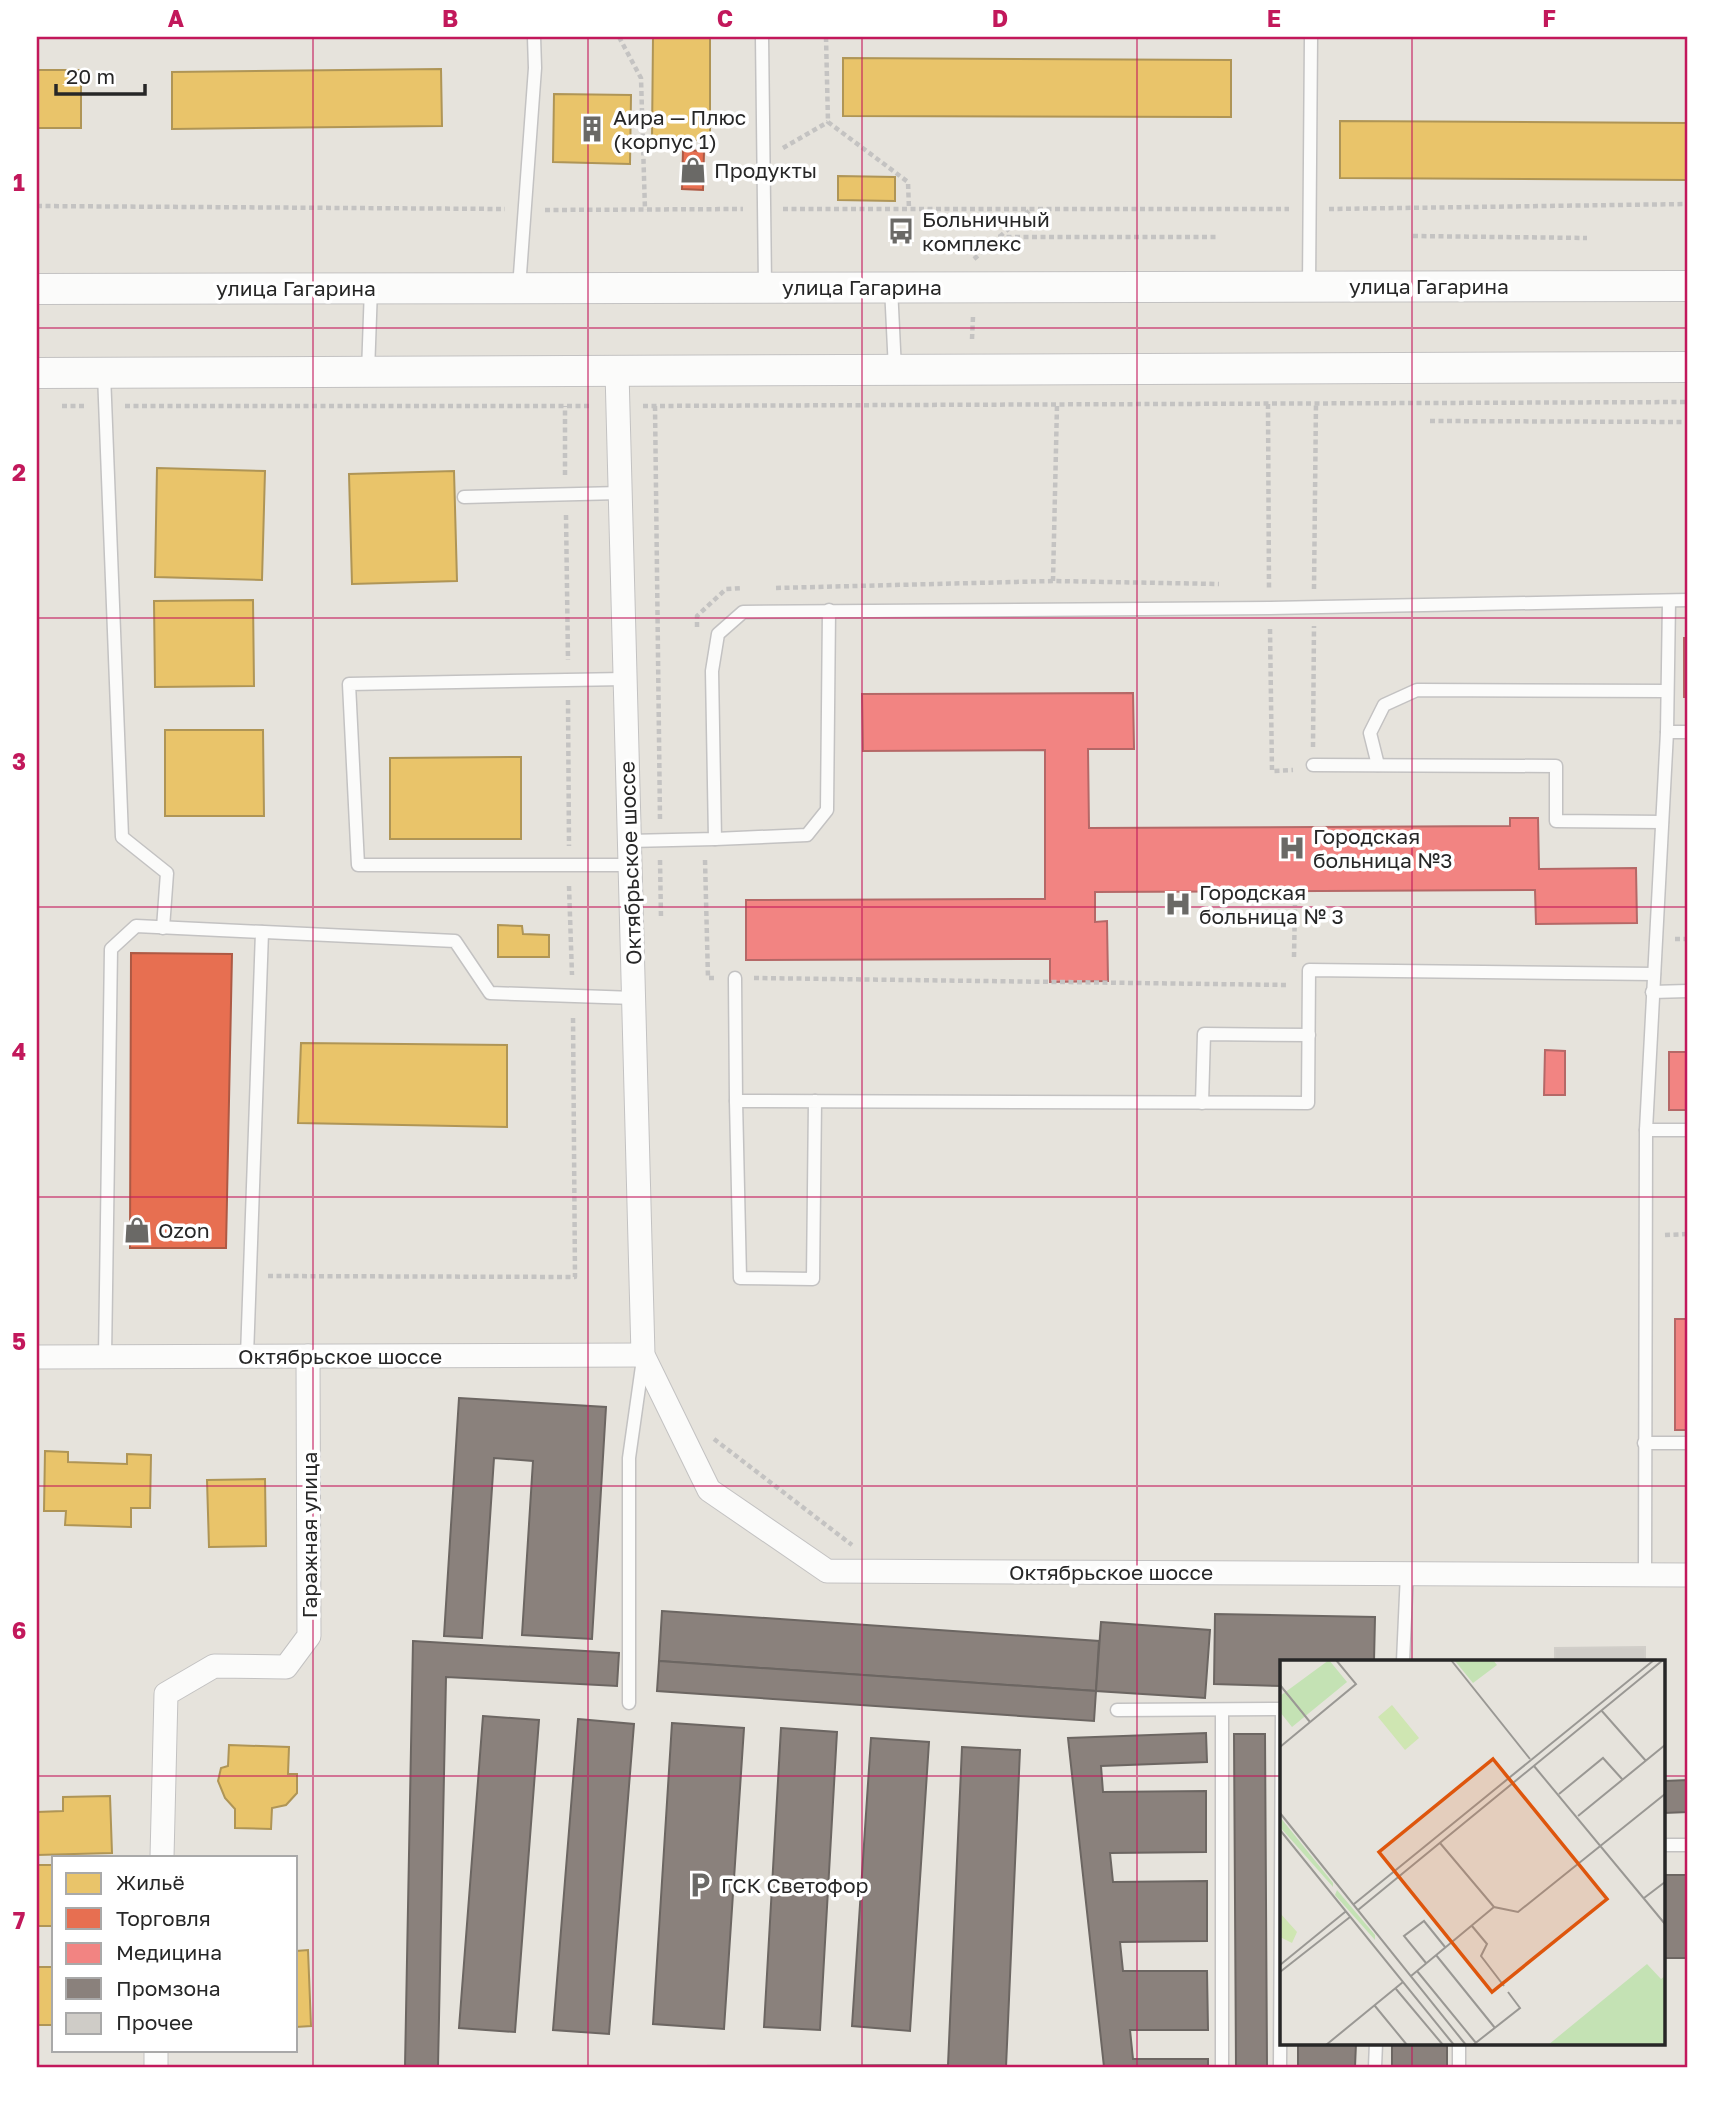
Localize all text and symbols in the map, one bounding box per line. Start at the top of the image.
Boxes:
text: A [168,4,185,32]
text: B [442,4,458,32]
text: C [717,4,733,32]
text: D [992,4,1008,32]
text: E [1267,4,1281,32]
text: F [1542,4,1556,32]
scale bar [56,52,145,96]
text: 20 m [66,63,115,89]
place label: Аира — Плюс (корпус 1) [613,104,746,154]
building icon: Аира — Плюс (корпус 1) [577,114,607,144]
shop icon: Продукты [678,155,708,185]
place label: Продукты [714,157,817,183]
text: 1 [13,168,25,196]
place label: Больничный комплекс [922,206,1050,256]
bus stop icon: Больничный комплекс [886,216,916,246]
street label: улица Гагарина [1349,273,1509,299]
street label: улица Гагарина [782,274,942,300]
street label: улица Гагарина [216,275,376,301]
text: 2 [12,458,26,486]
text: 3 [12,747,26,775]
street label: Октябрьское шоссе [613,761,647,965]
place label: Городская больница №3 [1313,823,1452,873]
hospital icon: Городская больница №3 [1277,833,1307,863]
place label: Городская больница № 3 [1199,879,1344,929]
hospital icon: Городская больница № 3 [1163,889,1193,919]
text: 4 [12,1037,26,1065]
shop icon: Ozon [122,1215,152,1245]
place label: Ozon [158,1217,210,1243]
text: 5 [12,1327,26,1355]
street label: Октябрьское шоссе [238,1343,442,1369]
street label: Гаражная улица [296,1452,322,1618]
street label: Октябрьское шоссе [1009,1559,1213,1585]
text: 6 [12,1616,26,1644]
inset map [1280,1660,1666,2044]
legend [52,1856,298,2052]
text: Жильё [116,1869,185,1895]
parking icon: ГСК Светофор [685,1870,715,1900]
place label: ГСК Светофор [721,1872,868,1898]
text: Торговля [116,1905,211,1931]
text: 7 [13,1906,25,1934]
text: Медицина [116,1939,222,1965]
text: Промзона [116,1975,221,2001]
text: Прочее [116,2009,193,2035]

